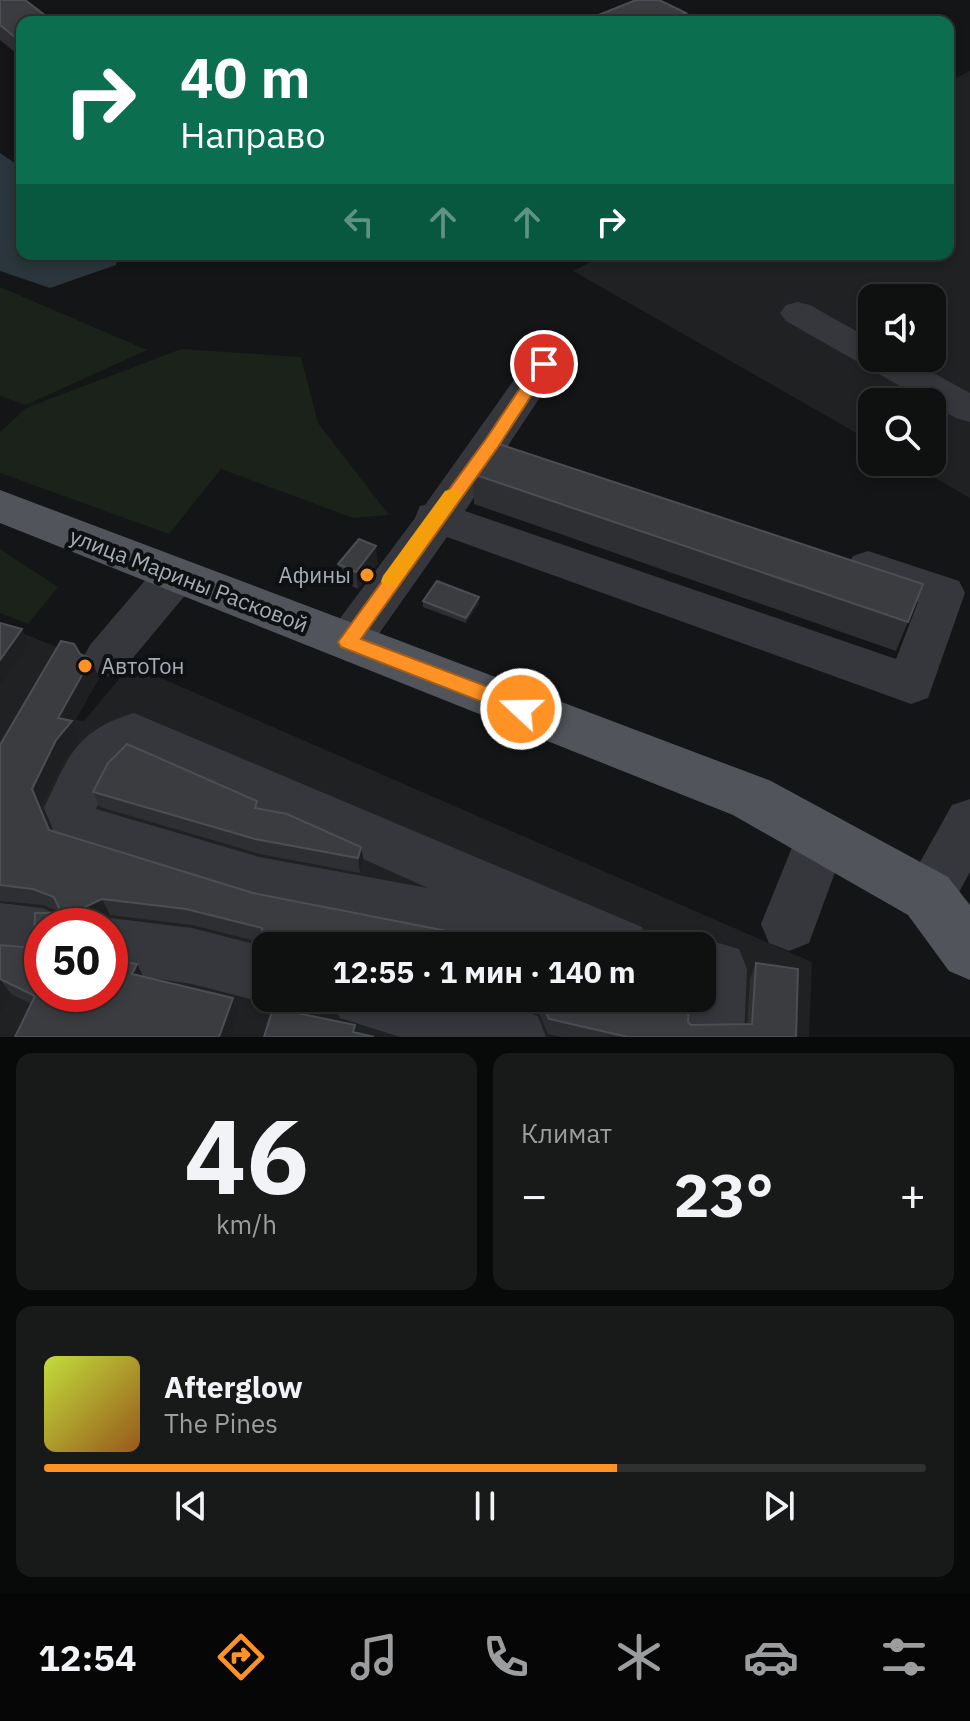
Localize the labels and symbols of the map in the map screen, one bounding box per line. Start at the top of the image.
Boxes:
pin [510,330,578,398]
street label: улица Марины Расковой [66,521,312,638]
place label: Афины [279,560,351,589]
marker: Афины [358,566,376,584]
place label: АвтоТон [101,651,184,680]
marker: АвтоТон [76,657,94,675]
position arrow [479,667,563,751]
speed limit sign: 50 [24,908,128,1012]

